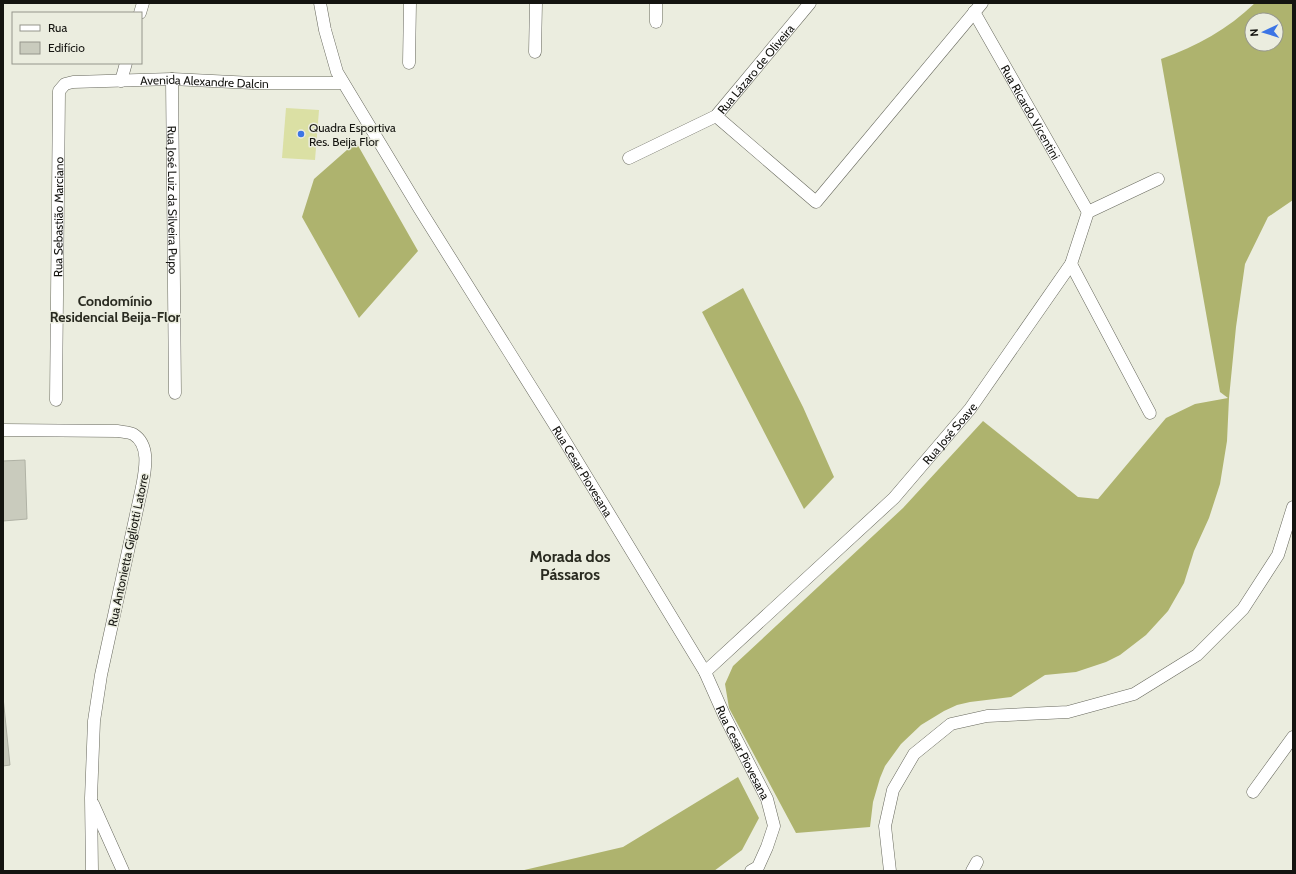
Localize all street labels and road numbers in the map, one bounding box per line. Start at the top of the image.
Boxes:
street label: Rua Lázaro de Oliveira [714,21,797,117]
street label: Rua Ricardo Vicentini [998,62,1064,162]
street label: Avenida Alexandre Dalcin [140,71,269,91]
street label: Rua José Luiz da Silveira Pupo [165,126,181,275]
street label: Rua Sebastião Marciano [50,156,66,277]
street label: Rua José Soave [919,400,980,467]
street label: Rua Cesar Piovesana [550,423,616,519]
street label: Rua Antonietta Gigliotti Latorre [104,472,152,628]
street label: Rua Cesar Piovesana [713,703,773,802]

